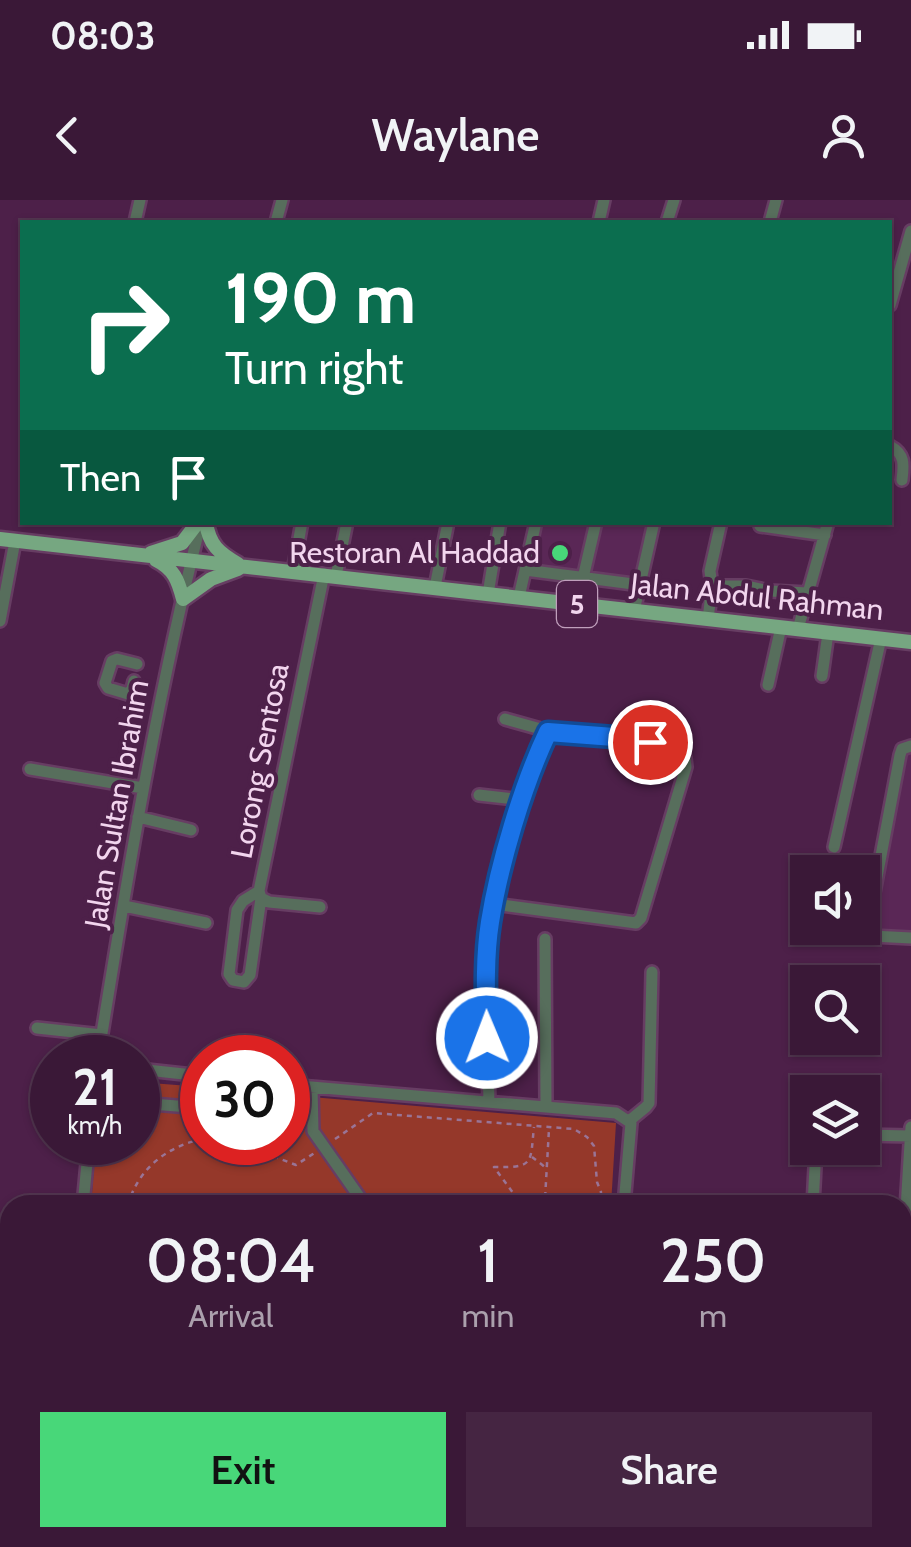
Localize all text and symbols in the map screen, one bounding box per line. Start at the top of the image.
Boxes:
text: 08:03 [50,12,156,59]
icon: back [40,108,95,163]
text: Waylane [372,108,539,162]
icon: person [816,108,871,163]
text: 190 m [225,255,416,341]
icon: right [60,260,190,390]
text: Turn right [225,341,404,395]
icon: arrive [161,450,216,505]
text: Then [60,454,141,501]
place label: Restoran Al Haddad [289,534,540,571]
marker: Restoran Al Haddad [549,542,571,564]
street label: Jalan Abdul Rahman [628,565,885,628]
road number: 5 [557,581,597,627]
street label: Lorong Sentosa [222,660,297,862]
street label: Jalan Sultan Ibrahim [76,677,157,932]
pin [608,700,693,785]
icon: arrive [623,715,678,770]
map controls [790,855,880,1165]
button: sound [790,855,880,945]
button: search [790,965,880,1055]
position arrow [435,986,539,1090]
speed limit sign: 30 [180,1035,310,1165]
text: 21 [73,1057,117,1118]
button: layers [790,1075,880,1165]
text: km/h [68,1110,122,1140]
text: 08:04 [146,1224,316,1297]
text: 1 [477,1224,499,1297]
text: 250 [660,1224,766,1297]
text: Arrival [188,1296,273,1335]
text: min [462,1296,514,1335]
text: m [699,1296,727,1335]
button: Exit [40,1412,446,1527]
button: Share [466,1412,872,1527]

